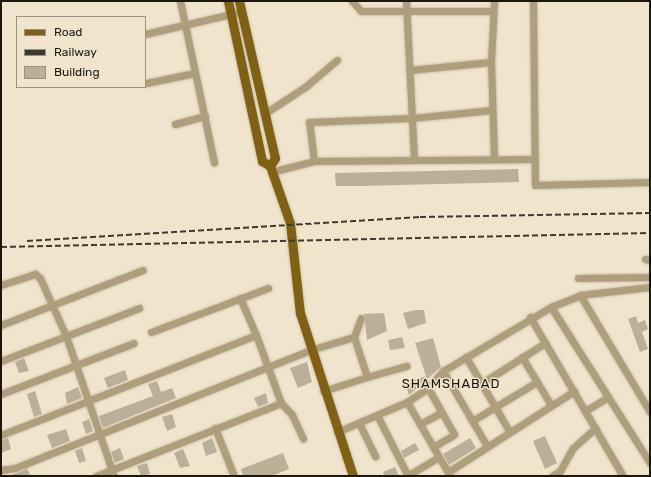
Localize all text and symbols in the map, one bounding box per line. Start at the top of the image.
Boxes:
legend [16,16,146,88]
text: Road [54,25,82,39]
text: Railway [54,45,97,59]
text: Building [54,65,100,79]
district label: SHAMSHABAD [402,376,500,392]

